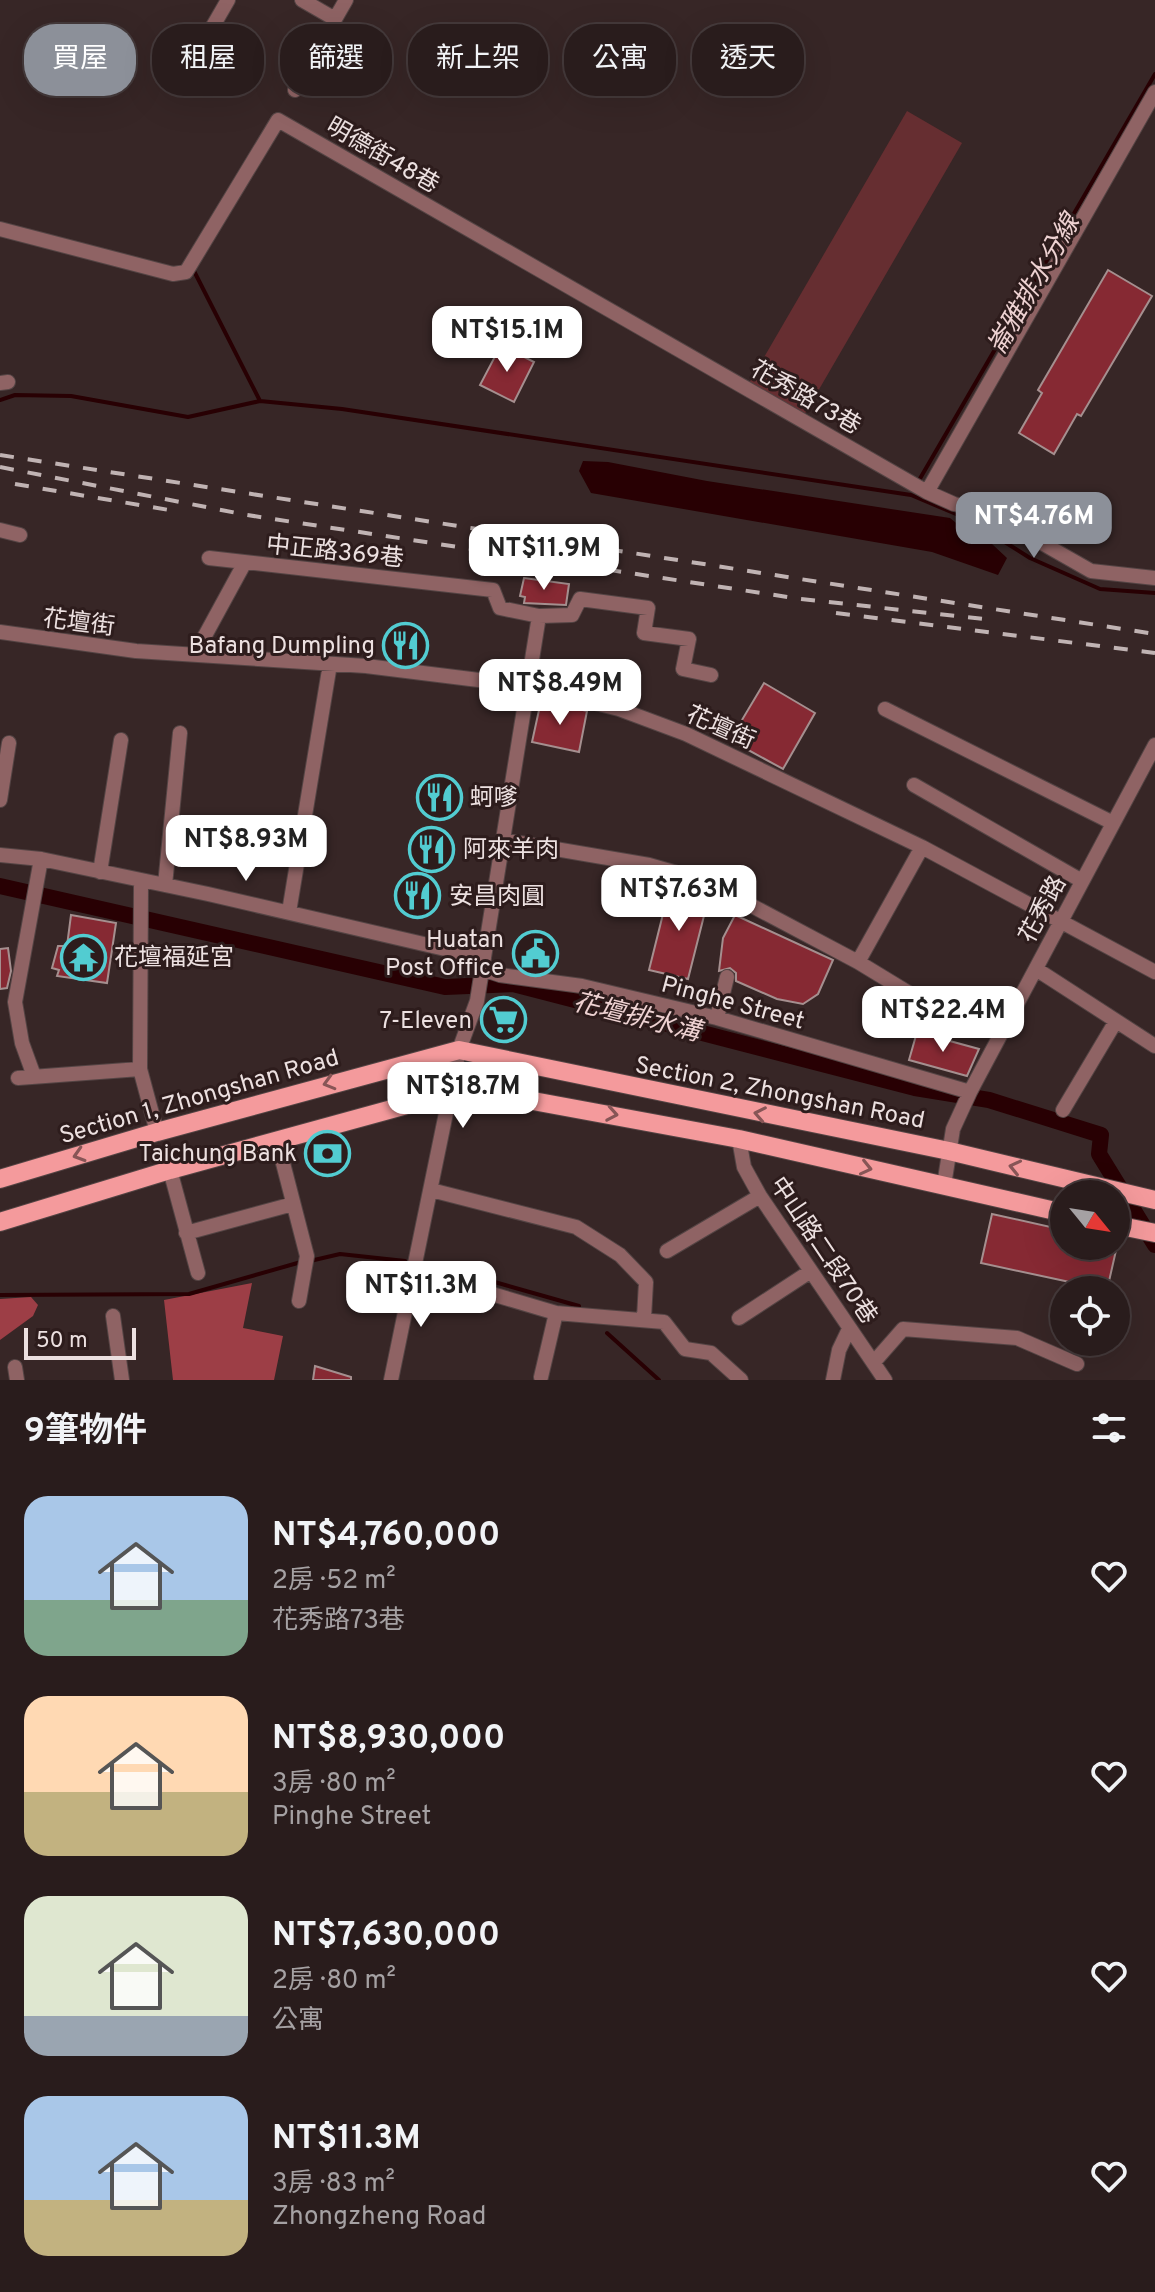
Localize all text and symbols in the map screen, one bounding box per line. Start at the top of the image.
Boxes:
chip: 買屋 [24,24,136,96]
chip: 租屋 [152,24,264,96]
chip: 篩選 [280,24,392,96]
chip: 新上架 [408,24,548,96]
chip: 公寓 [564,24,676,96]
chip: 透天 [692,24,804,96]
street label: 明德街48巷 [320,112,444,201]
water label: 崙雅排水分線 [982,207,1090,361]
pin: NT$15.1M [424,306,590,374]
text: NT$15.1M [450,315,564,348]
street label: 花秀路73巷 [744,355,866,442]
pin: NT$4.76M [951,492,1117,560]
text: NT$4.76M [974,501,1094,534]
pin: NT$11.9M [461,524,627,592]
street label: 中正路369巷 [264,531,405,575]
text: NT$11.9M [487,533,601,566]
street label: 花壇街 [41,605,116,643]
restaurant icon: Bafang Dumpling [382,621,430,669]
place label: Bafang Dumpling [189,632,375,662]
pin: NT$8.49M [477,659,643,727]
text: NT$8.49M [497,668,623,701]
street label: 花壇街 [681,700,759,757]
restaurant icon: 蚵嗲 [415,773,463,821]
place label: 蚵嗲 [470,784,518,814]
pin: NT$8.93M [163,815,329,883]
text: NT$8.93M [184,824,308,857]
restaurant icon: 阿來羊肉 [408,825,456,873]
place label: 阿來羊肉 [463,836,559,866]
pin: NT$7.63M [596,865,762,933]
street label: 花秀路 [1014,871,1074,949]
restaurant icon: 安昌肉圓 [394,872,442,920]
text: NT$7.63M [619,874,739,907]
place label: 安昌肉圓 [449,883,545,913]
place label: Huatan Post Office [385,926,504,984]
public building icon: Huatan Post Office [511,929,559,977]
temple icon: 花壇福延宮 [59,933,107,981]
place label: 花壇福延宮 [114,944,234,974]
street label: Pinghe Street [658,970,807,1037]
pin: NT$22.4M [860,986,1026,1054]
water label: 花壇排水溝 [569,987,707,1051]
text: NT$22.4M [880,995,1006,1028]
supermarket icon: 7-Eleven [479,996,527,1044]
place label: 7-Eleven [379,1007,472,1037]
street label: Section 1, Zhongshan Road [57,1044,343,1152]
street label: Section 2, Zhongshan Road [632,1051,927,1137]
pin: NT$18.7M [380,1062,546,1130]
text: NT$18.7M [405,1071,521,1104]
one-way arrow [323,1074,337,1091]
one-way arrow [605,1104,619,1121]
one-way arrow [754,1106,767,1123]
bank icon: Taichung Bank [304,1129,352,1177]
place label: Taichung Bank [138,1140,297,1170]
one-way arrow [73,1146,87,1162]
one-way arrow [859,1159,873,1176]
one-way arrow [1008,1159,1022,1176]
street label: 中山路二段70巷 [762,1172,883,1330]
north arrow [1050,1180,1130,1260]
map controls [1050,1180,1130,1356]
pin: NT$11.3M [338,1261,504,1329]
text: NT$11.3M [364,1270,478,1303]
button: locate [1050,1276,1130,1356]
scale bar [24,1324,136,1360]
text: 50 m [36,1328,88,1355]
icon: filters [1087,1406,1131,1450]
text: 9筆物件 [24,1411,147,1454]
text: NT$4,760,000 [272,1515,500,1558]
icon: home [88,1528,184,1624]
icon: heart [1087,1554,1131,1598]
text: 2房 · 52 m² [272,1565,396,1598]
text: 花秀路73巷 [272,1605,405,1638]
text: NT$8,930,000 [272,1718,505,1761]
icon: home [88,1728,184,1824]
icon: heart [1087,1754,1131,1798]
text: 3房 · 80 m² [272,1768,396,1801]
text: Pinghe Street [272,1801,431,1834]
text: NT$7,630,000 [272,1915,500,1958]
icon: home [88,1928,184,2024]
icon: heart [1087,1954,1131,1998]
text: 2房 · 80 m² [272,1965,396,1998]
text: 公寓 [272,2005,324,2038]
text: NT$11.3M [272,2118,421,2161]
icon: home [88,2128,184,2224]
icon: heart [1087,2154,1131,2198]
text: 3房 · 83 m² [272,2168,395,2201]
text: Zhongzheng Road [272,2201,486,2234]

